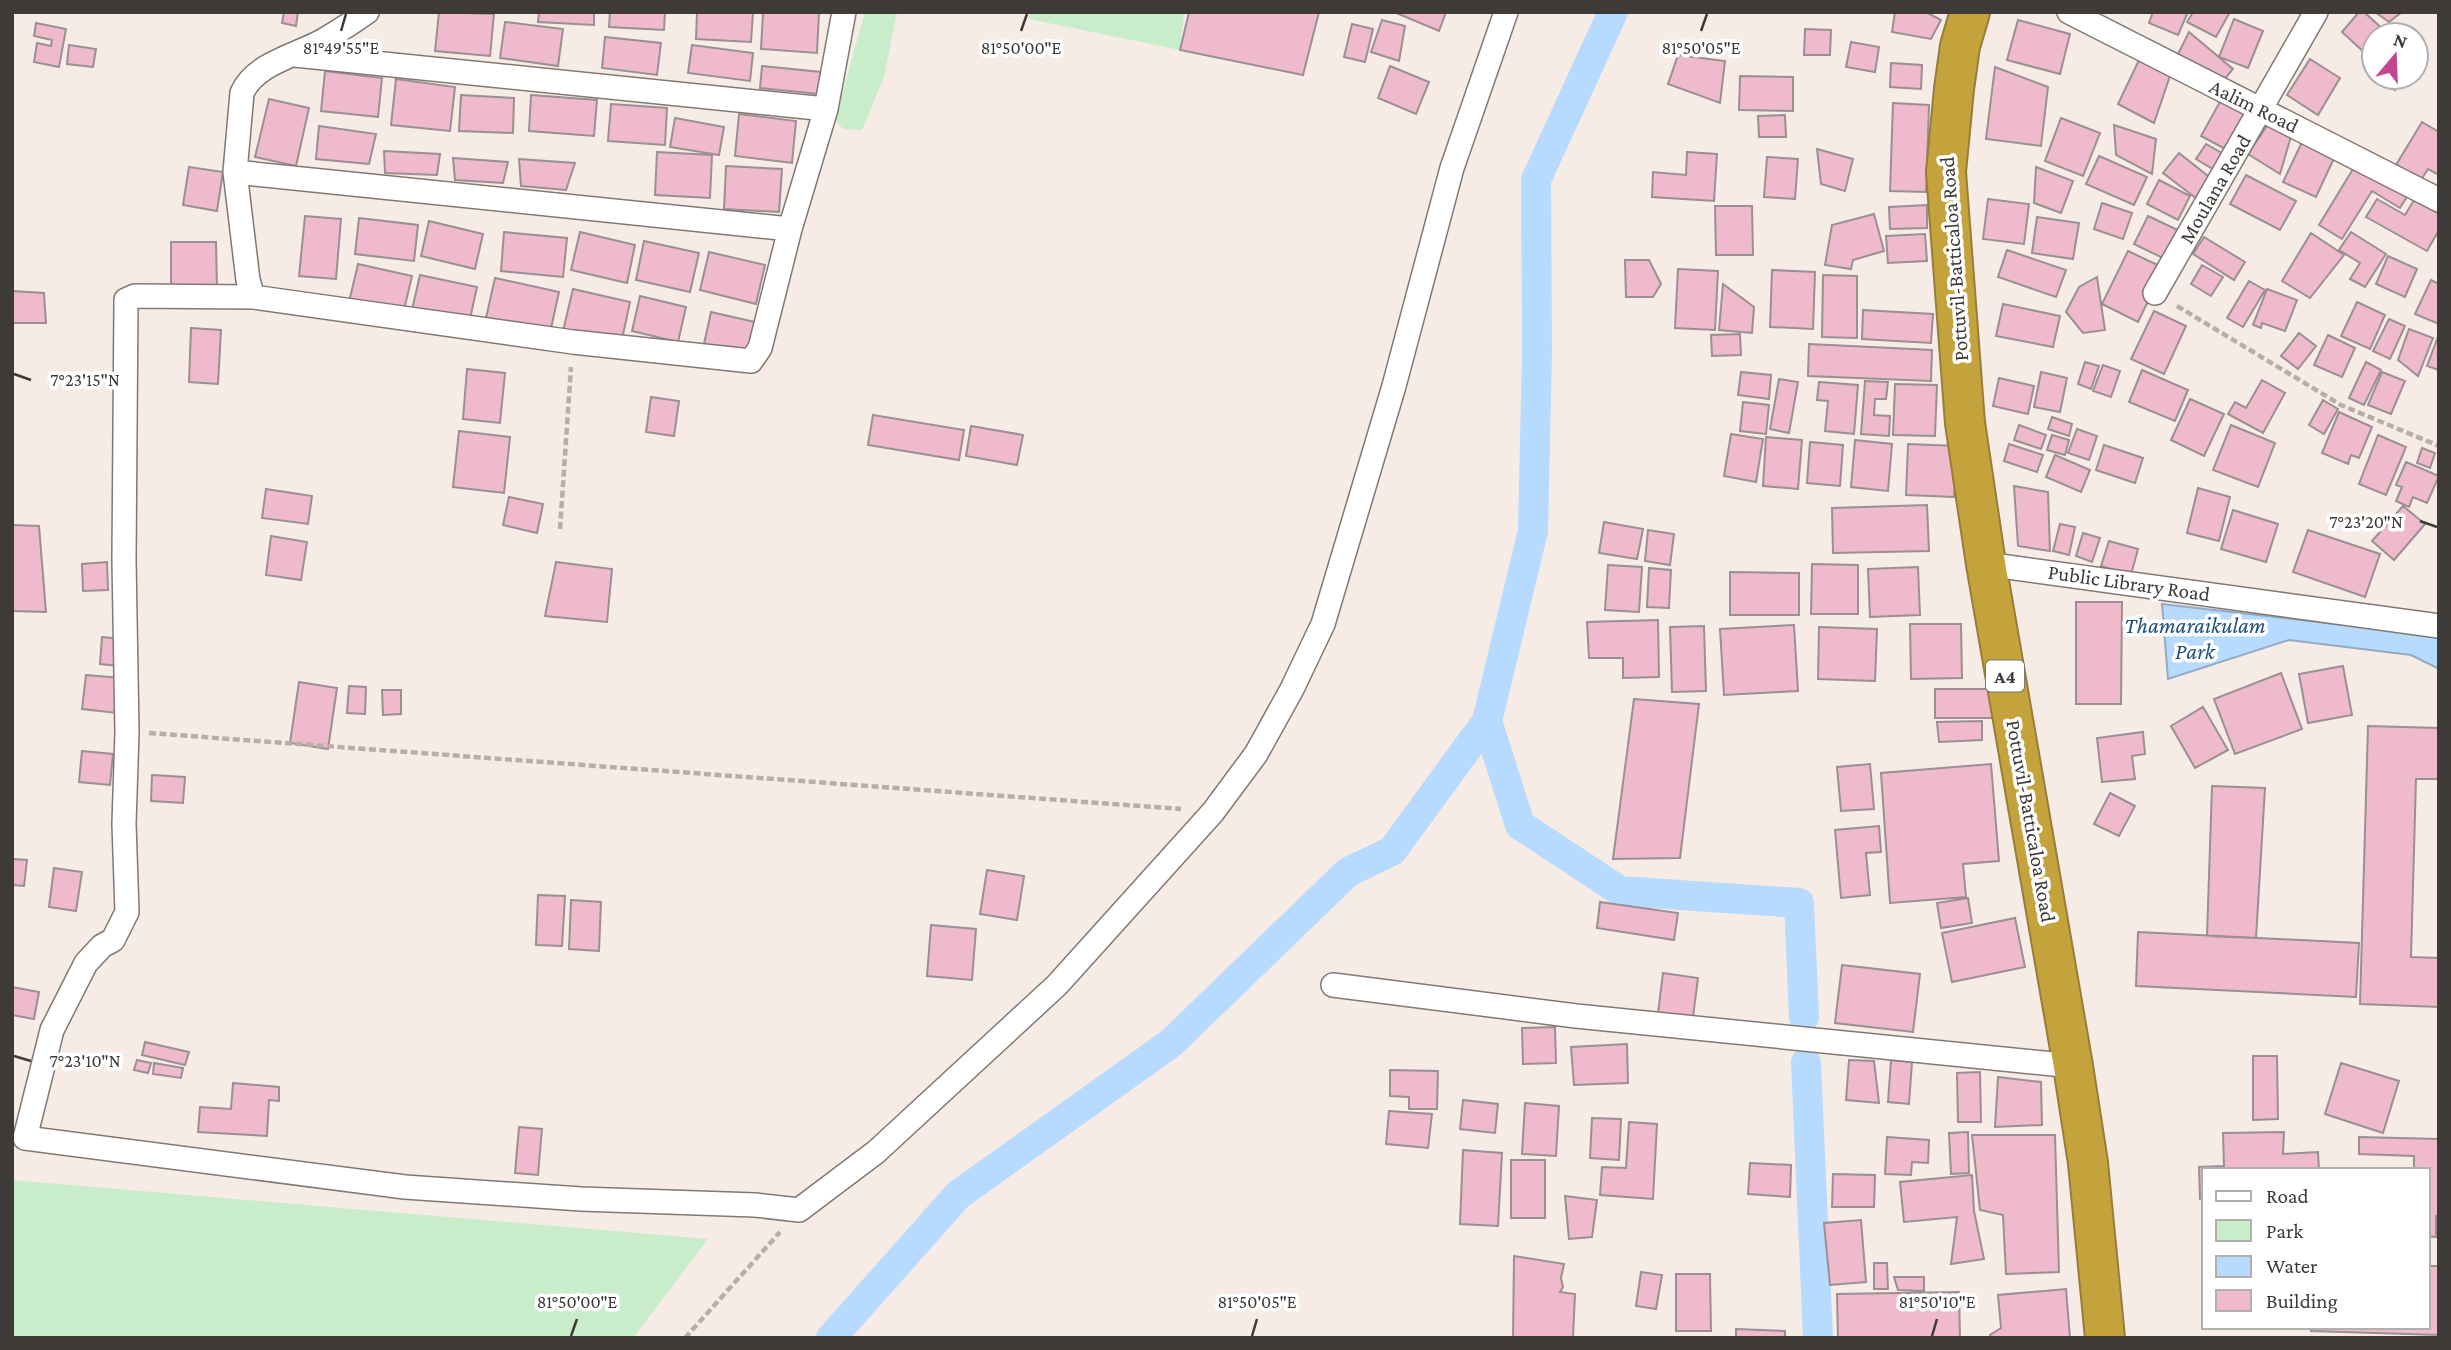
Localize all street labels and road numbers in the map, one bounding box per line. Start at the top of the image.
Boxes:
street label: Aalim Road [2206,74,2302,138]
street label: Moulana Road [2174,130,2256,248]
street label: Pottuvil-Batticaloa Road [1935,156,1973,362]
street label: Public Library Road [2046,560,2212,606]
road number: A4 [1986,660,2024,692]
street label: Pottuvil-Batticaloa Road [2001,718,2061,924]

